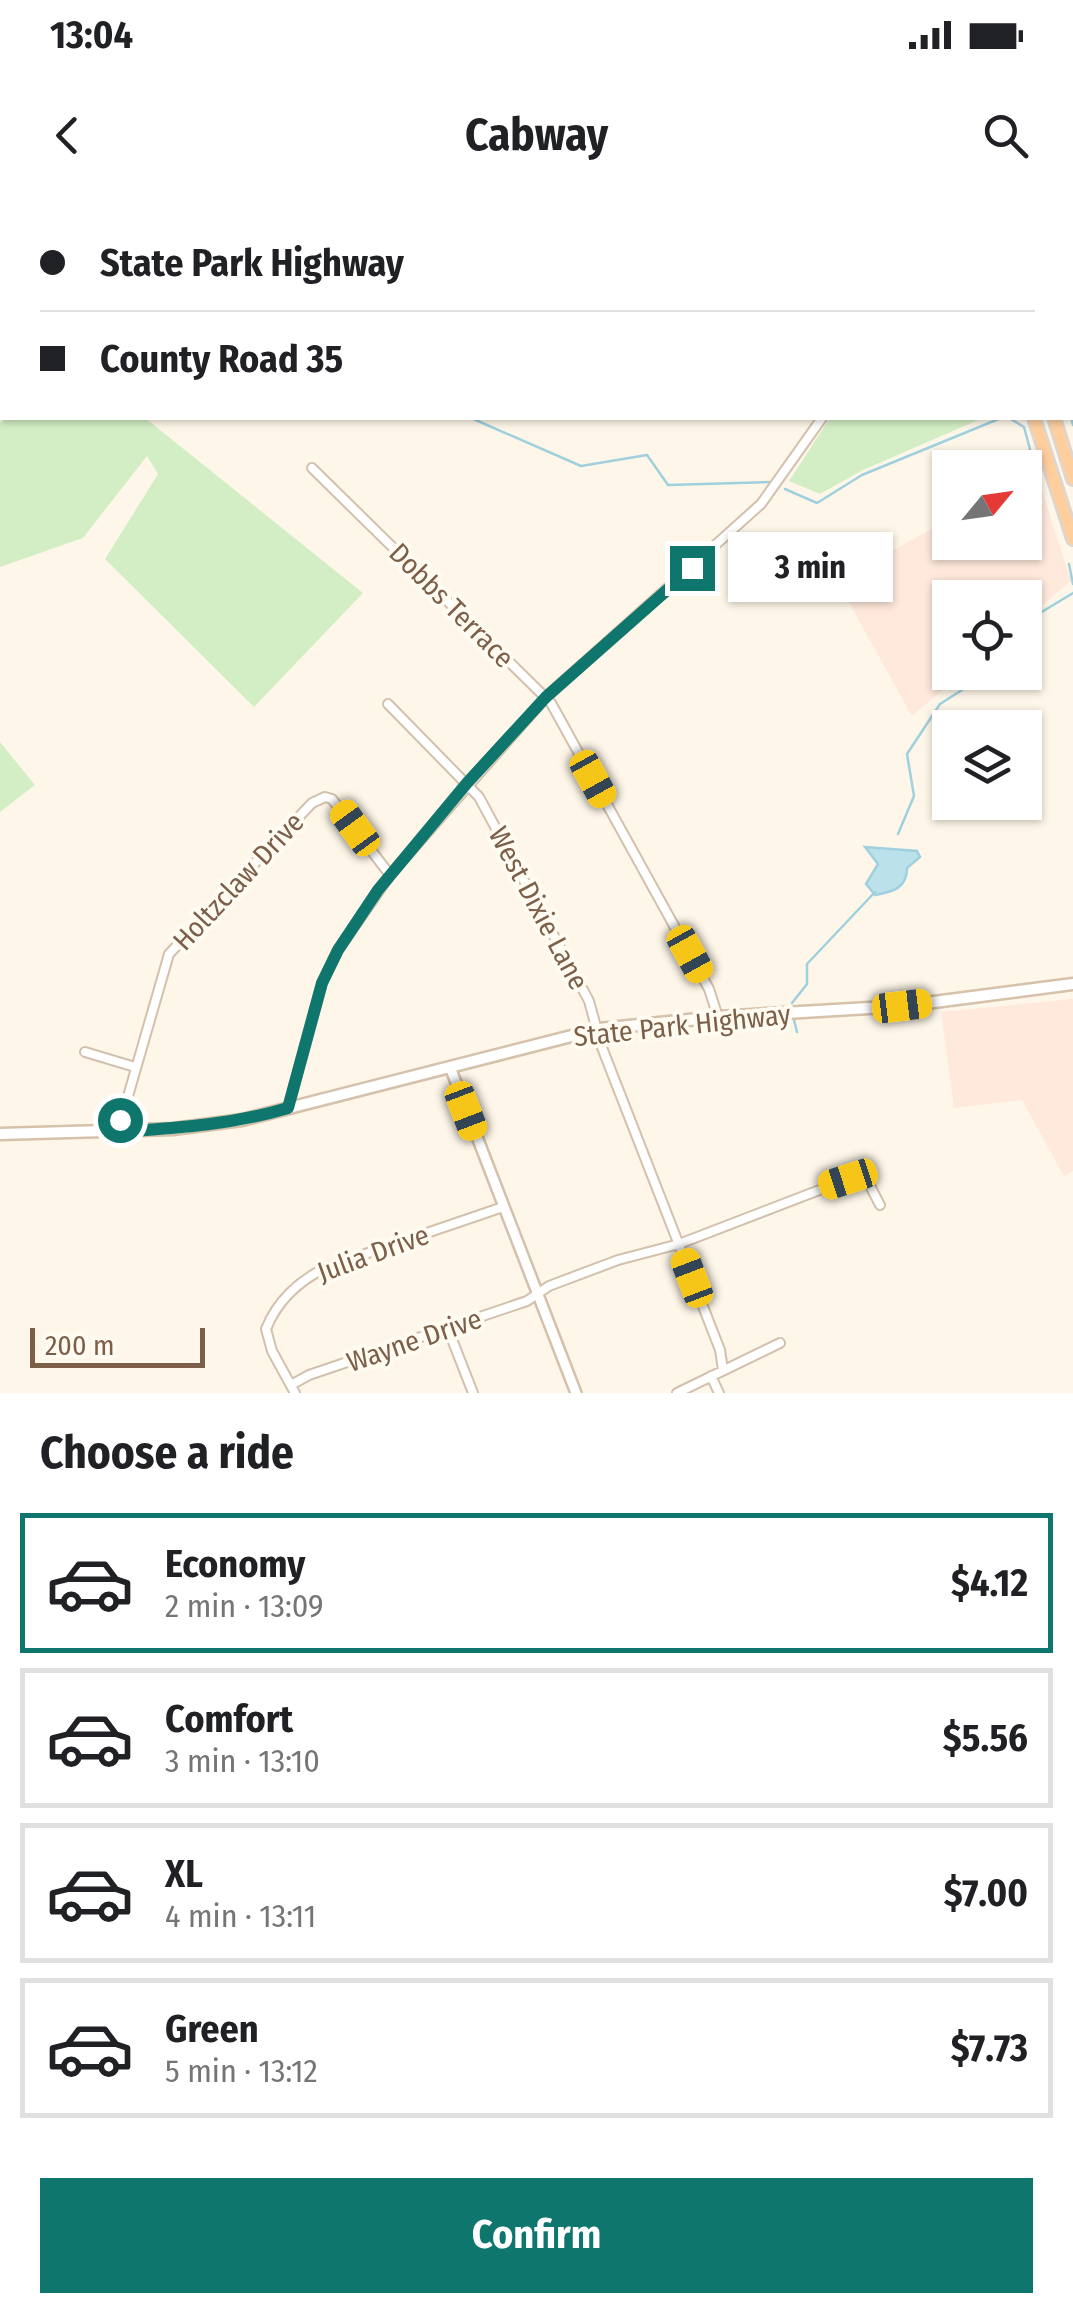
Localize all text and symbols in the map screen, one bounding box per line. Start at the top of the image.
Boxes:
text: 13:04 [50,12,133,58]
icon: back [40,108,95,163]
text: Cabway [465,108,608,162]
icon: search [978,108,1033,163]
text: State Park Highway [100,240,404,286]
text: County Road 35 [100,336,343,382]
north arrow [932,450,1042,560]
map controls [932,450,1042,820]
callout: 3 min [727,533,892,603]
street label: Dobbs Terrace [383,536,521,674]
route end [670,546,715,591]
text: 3 min [775,548,846,586]
button: locate [932,580,1042,690]
button: layers [932,710,1042,820]
car [565,745,621,813]
car [325,795,385,861]
street label: Holtzclaw Drive [166,806,310,957]
street label: West Dixie Lane [482,821,595,995]
car [662,920,718,988]
car [870,987,934,1025]
street label: State Park Highway [572,998,793,1053]
car [441,1078,491,1144]
route start [98,1098,143,1143]
car [815,1155,881,1203]
street label: Julia Drive [313,1218,433,1289]
car [667,1245,717,1311]
street label: Wayne Drive [342,1302,486,1379]
scale bar [30,1323,205,1368]
text: 200 m [45,1329,115,1362]
text: Choose a ride [40,1426,294,1480]
icon: car [45,1538,135,1628]
text: Economy [165,1541,305,1587]
text: $4.12 [951,1560,1028,1606]
text: 2 min · 13:09 [165,1587,324,1625]
icon: car [45,1693,135,1783]
text: Comfort [165,1696,293,1742]
text: $5.56 [943,1715,1028,1761]
text: 3 min · 13:10 [165,1742,320,1780]
icon: car [45,1848,135,1938]
text: XL [165,1851,203,1897]
text: $7.00 [944,1870,1028,1916]
text: 4 min · 13:11 [165,1897,316,1935]
icon: car [45,2003,135,2093]
text: Green [165,2006,259,2052]
text: $7.73 [951,2025,1028,2071]
text: 5 min · 13:12 [165,2052,318,2090]
button: Confirm [40,2178,1033,2293]

